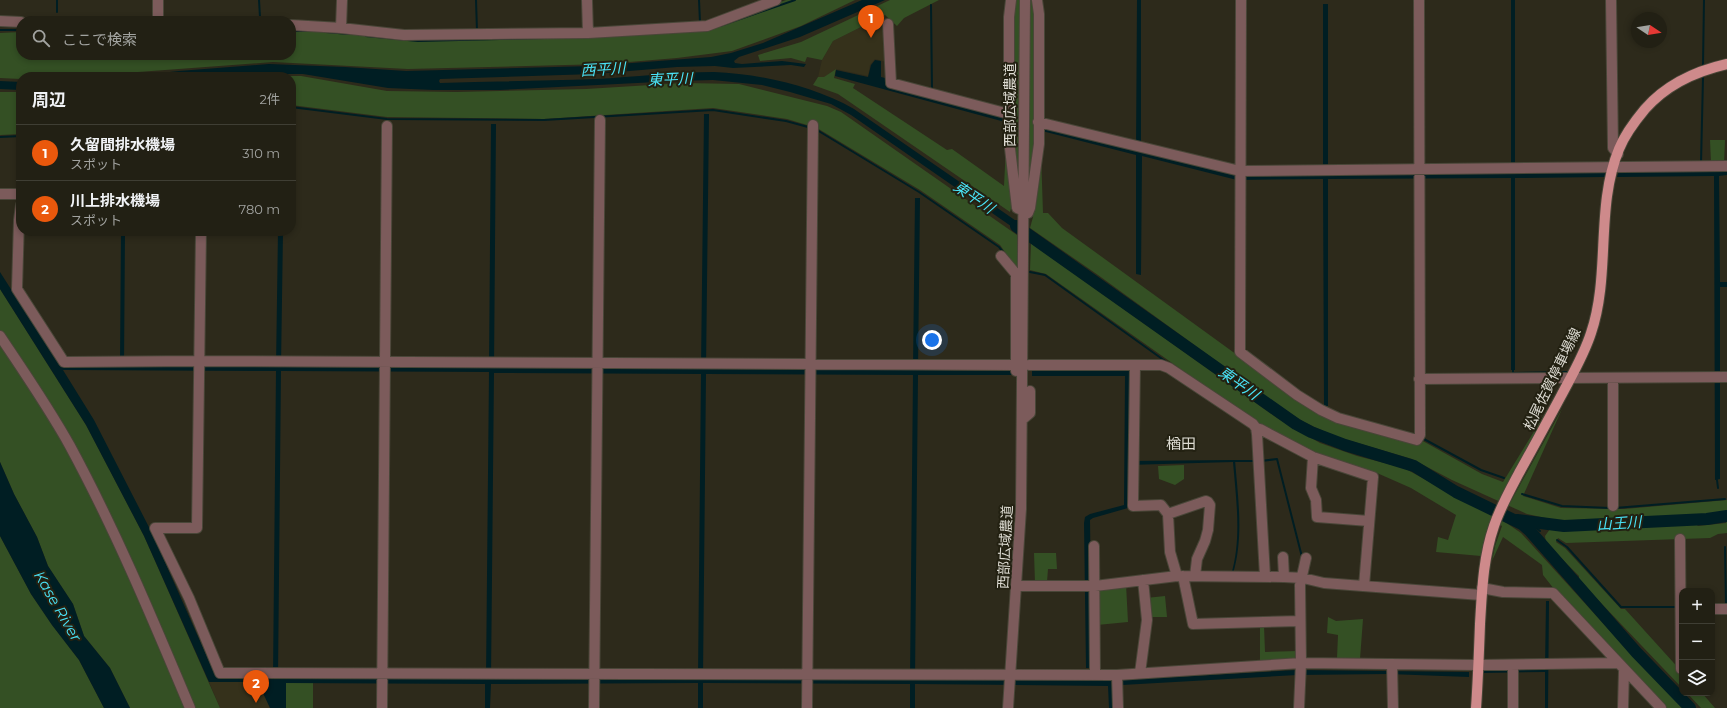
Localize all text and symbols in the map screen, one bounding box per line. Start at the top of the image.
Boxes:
pin: 1 [858,5,884,38]
north arrow [1631,12,1667,48]
search box [16,16,296,60]
icon: search [30,27,52,49]
text: ここで検索 [62,30,137,49]
water label: 西平川 [580,58,628,80]
street label: 西部広域農道 [1001,63,1019,147]
water label: 東平川 [647,69,695,89]
text: 周辺 [32,90,66,110]
text: 2件 [260,91,280,107]
text: 久留間排水機場 [70,135,175,154]
text: 1 [42,145,48,161]
text: 310 m [242,145,280,161]
text: スポット [70,156,122,172]
water label: 東平川 [950,177,1000,219]
text: 川上排水機場 [70,191,160,210]
text: 2 [41,201,49,217]
text: 780 m [238,201,280,217]
text: スポット [70,212,122,228]
street label: 松尾佐賀停車場線 [1519,325,1585,433]
your location [922,330,942,350]
water label: 東平川 [1215,362,1265,405]
district label: 楢田 [1166,434,1196,453]
street label: 西部広域農道 [994,505,1016,589]
water label: 山王川 [1596,512,1644,534]
water label: Kase River [30,567,86,646]
map controls [1679,588,1715,696]
button: + [1679,588,1715,624]
button: − [1679,624,1715,660]
button: layers [1679,660,1715,696]
pin: 2 [243,670,269,703]

